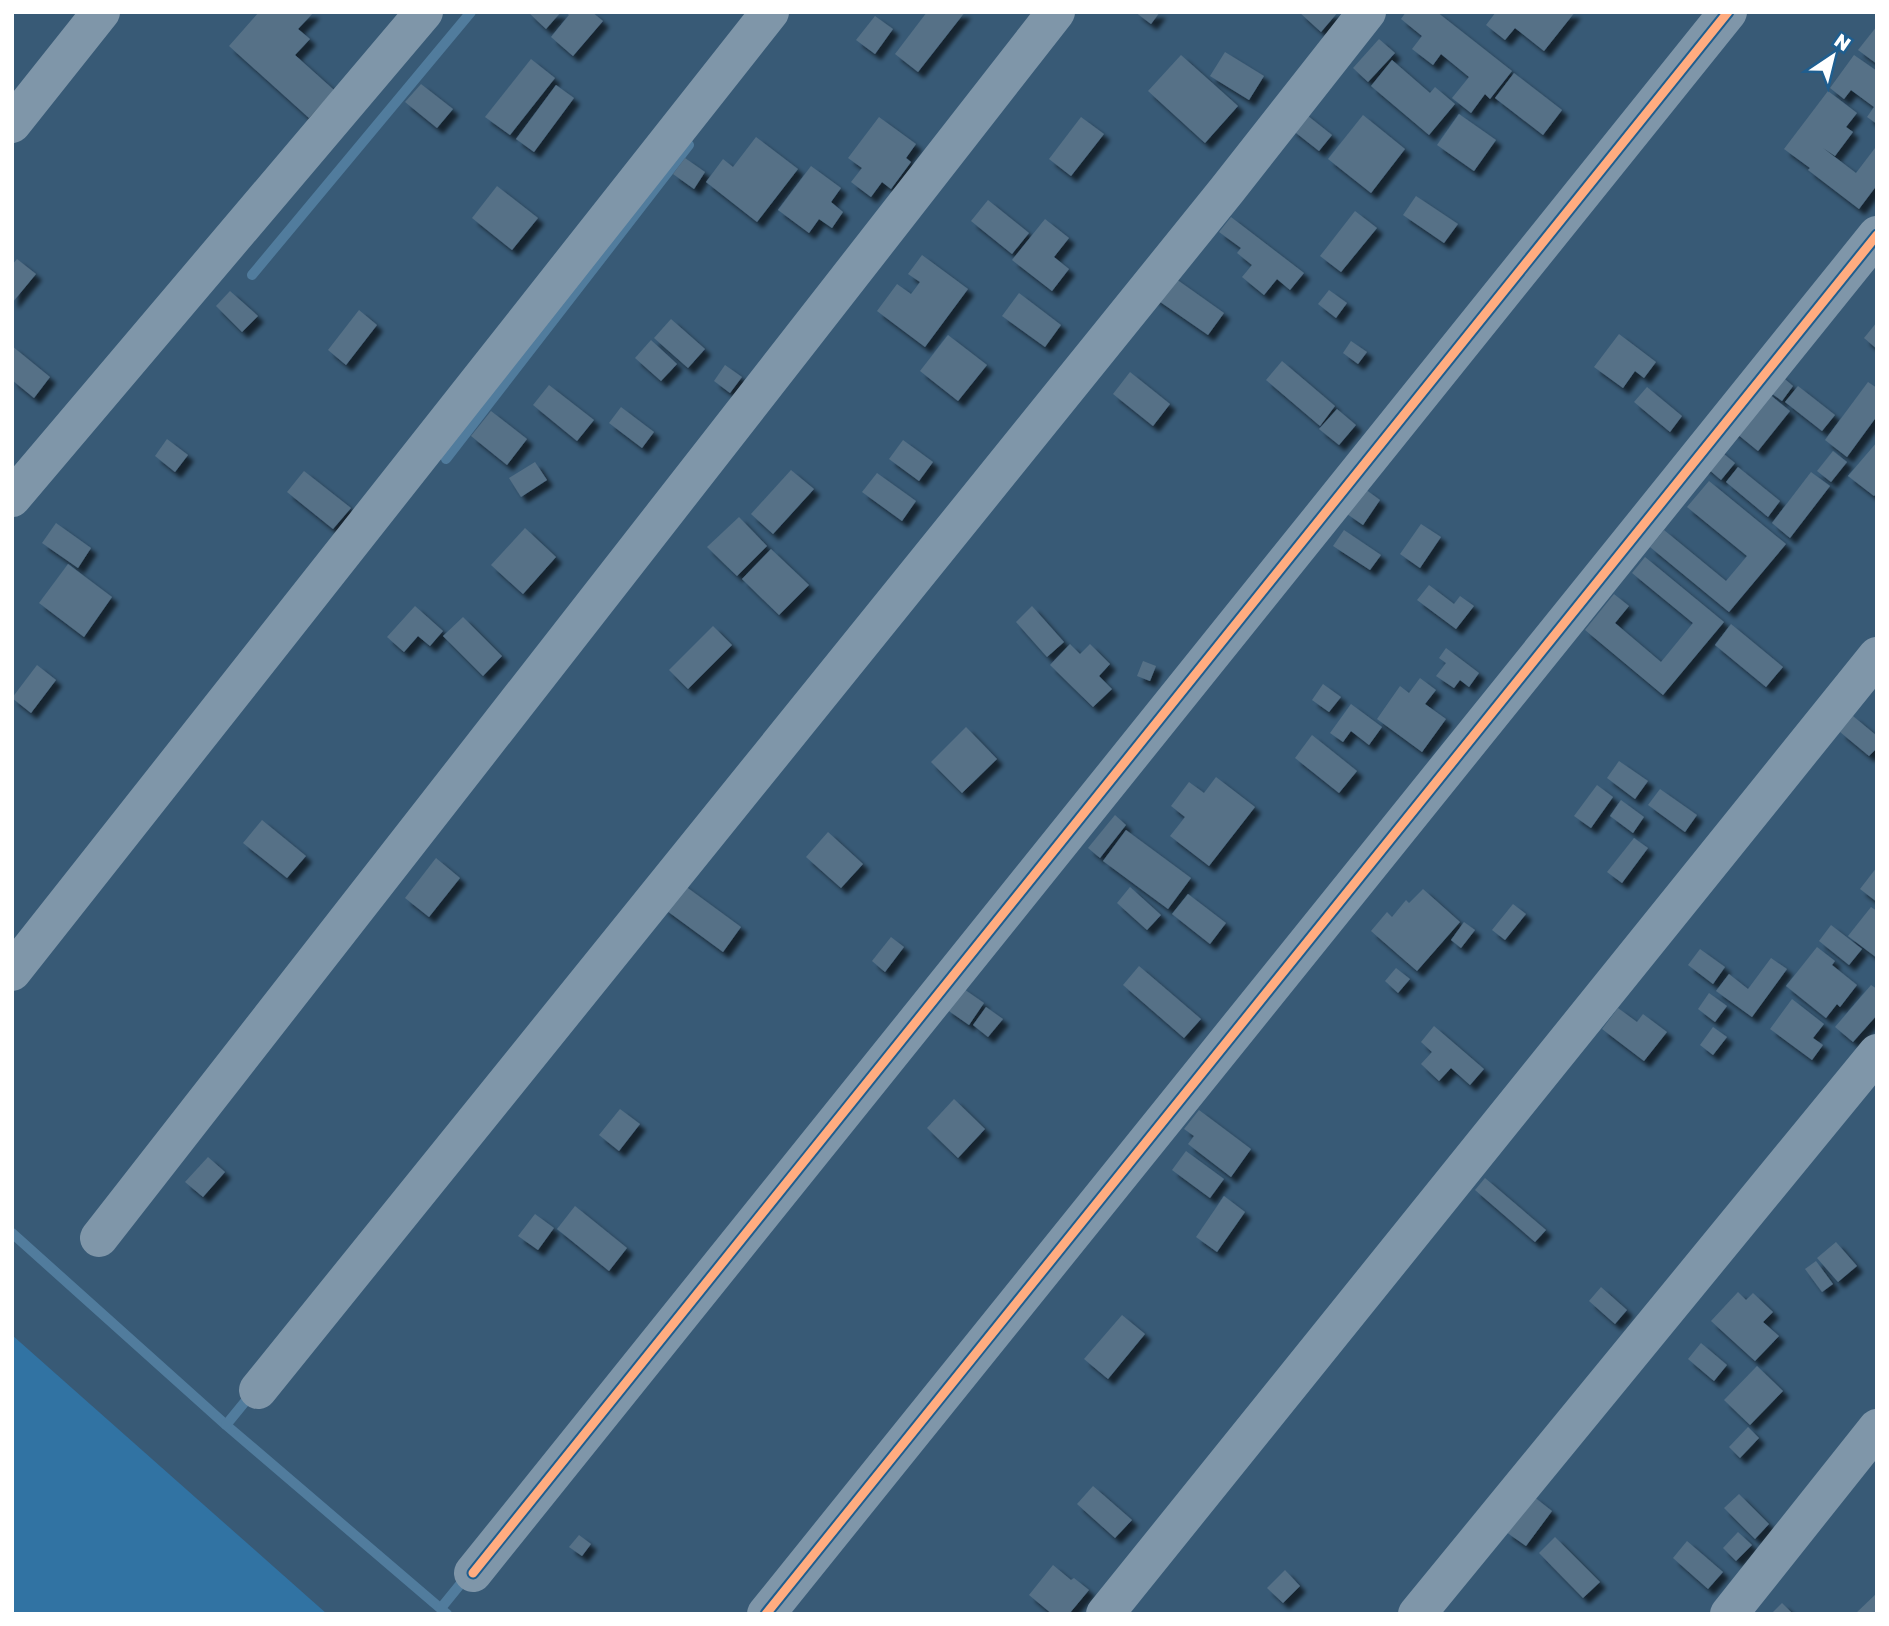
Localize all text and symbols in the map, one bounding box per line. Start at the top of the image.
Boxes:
north arrow [1798,21,1868,91]
text: N [1831,28,1856,55]

